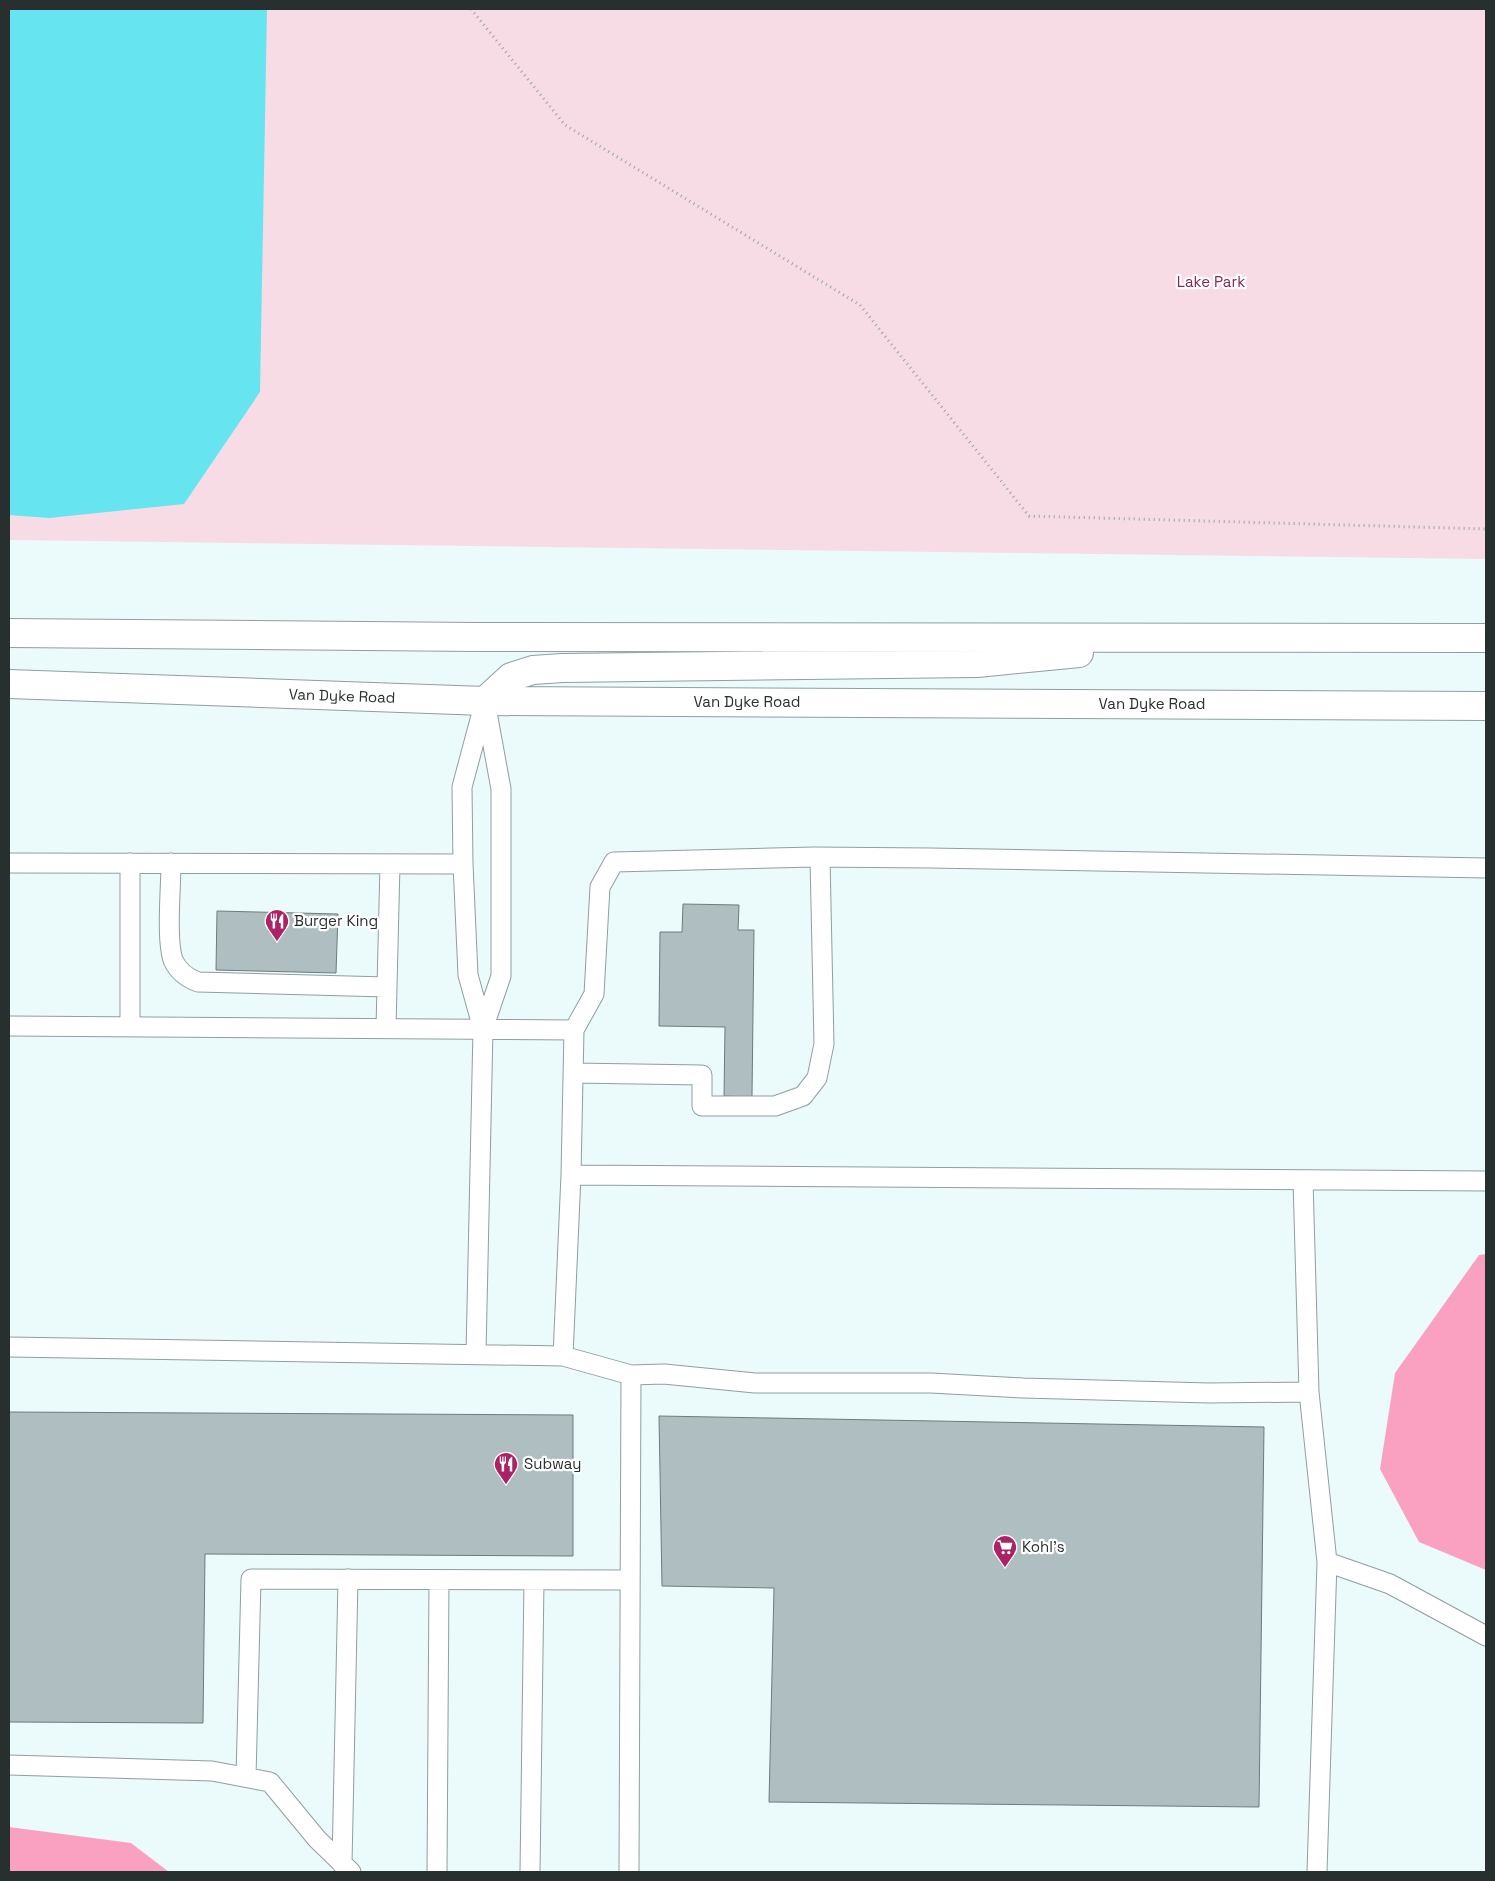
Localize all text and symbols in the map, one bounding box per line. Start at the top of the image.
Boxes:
park label: Lake Park [1177,272,1245,291]
street label: Van Dyke Road [288,684,396,707]
street label: Van Dyke Road [694,692,800,711]
street label: Van Dyke Road [1099,694,1205,713]
restaurant icon: Burger King [264,908,290,942]
place label: Burger King [294,911,378,930]
restaurant icon: Subway [493,1451,519,1485]
place label: Subway [524,1454,581,1473]
supermarket icon: Kohl's [992,1534,1018,1568]
place label: Kohl's [1022,1537,1065,1556]

